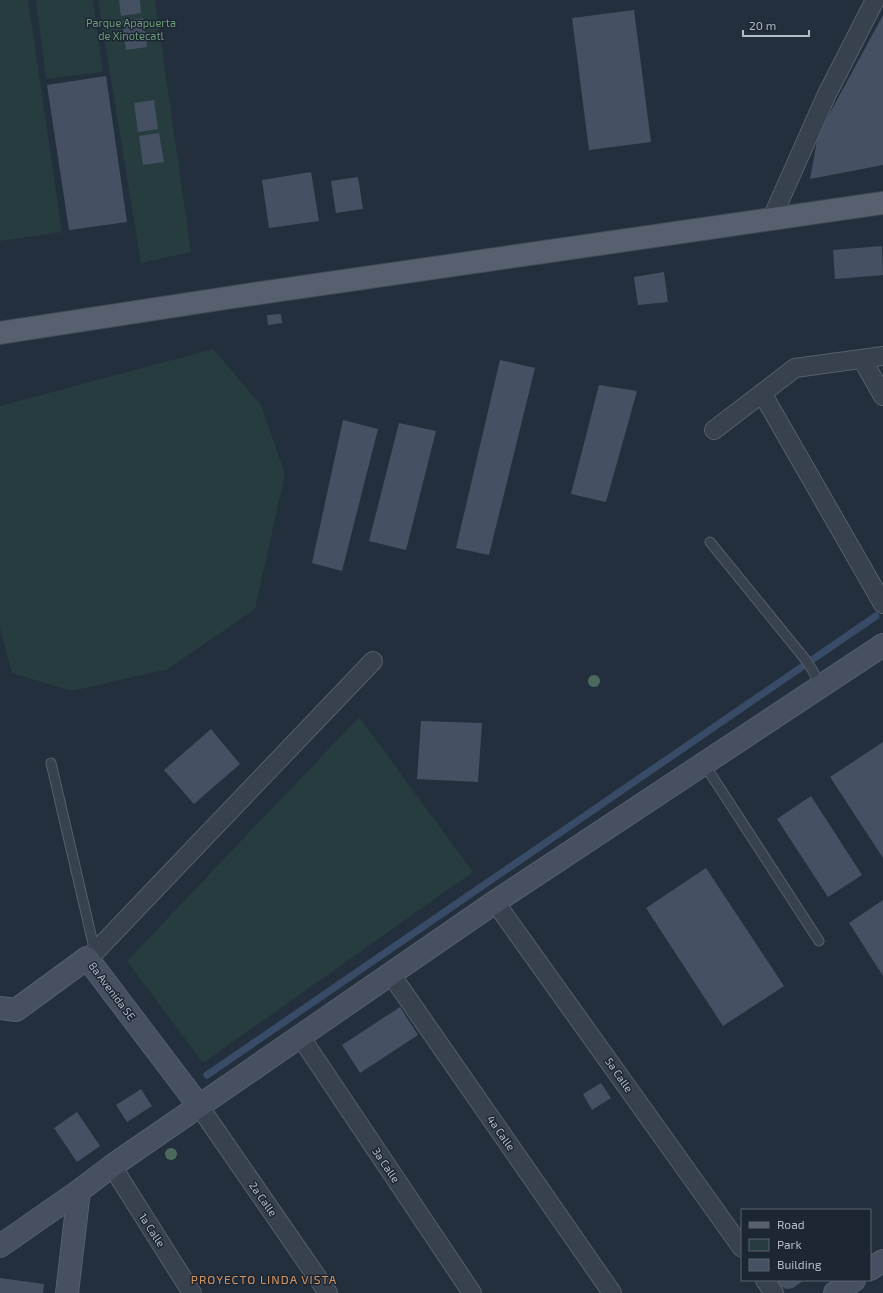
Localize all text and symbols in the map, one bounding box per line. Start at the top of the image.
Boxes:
scale bar [743,12,809,38]
park label: Parque Apapuerta de Xinotecatl [86,16,176,42]
text: 20 m [749,18,776,32]
street label: 8a Avenida SE [86,959,138,1022]
street label: 5a Calle [603,1055,636,1095]
street label: 4a Calle [485,1113,518,1153]
street label: 3a Calle [370,1145,403,1185]
street label: 2a Calle [247,1179,280,1219]
legend [741,1209,871,1281]
street label: 1a Calle [137,1210,168,1249]
text: Road [777,1217,805,1231]
text: Park [777,1237,802,1251]
text: Building [777,1257,822,1271]
district label: PROYECTO LINDA VISTA [191,1272,337,1286]

